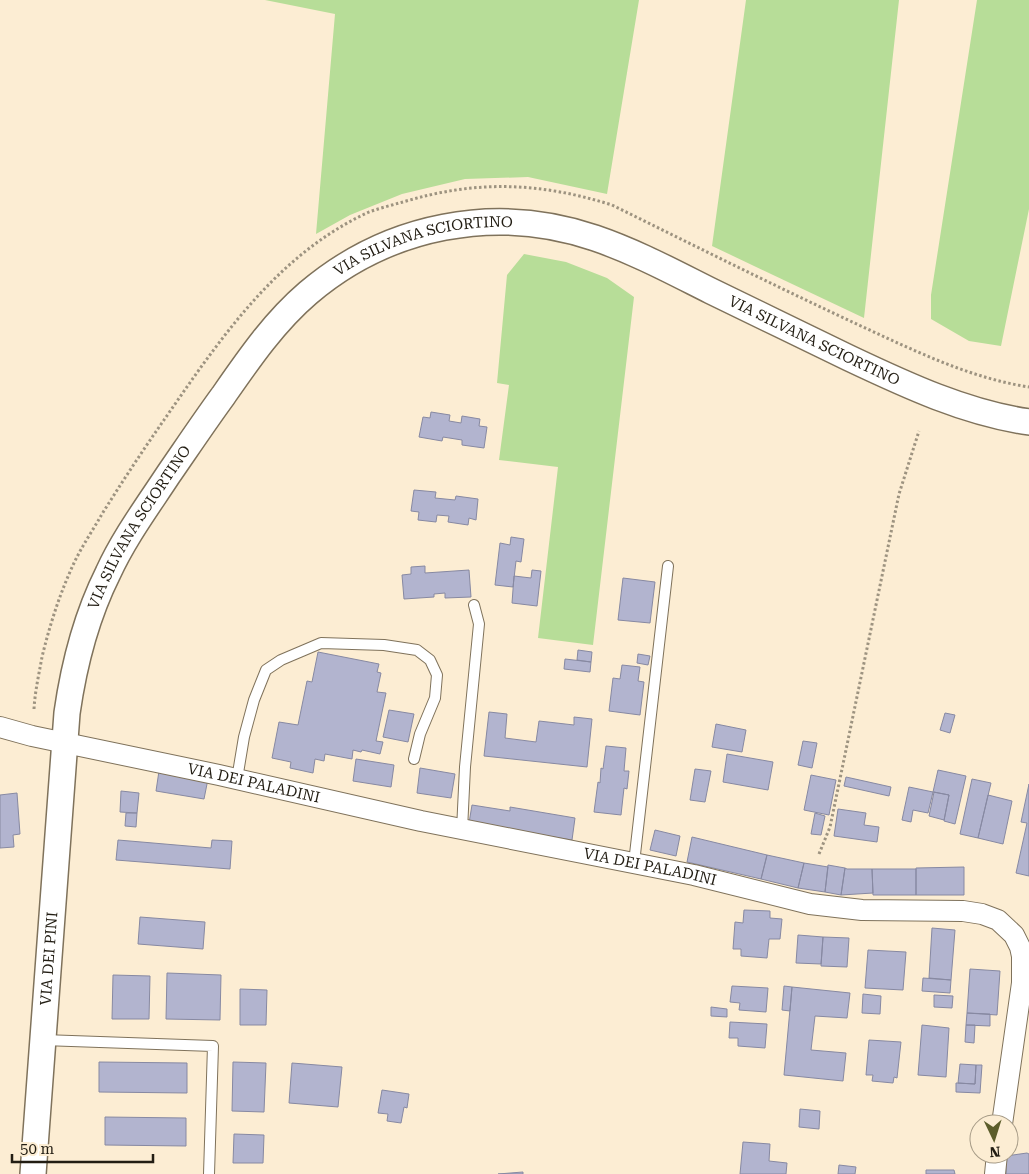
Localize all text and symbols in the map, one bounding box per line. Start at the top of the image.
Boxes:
street label: VIA SILVANA SCIORTINO [330,213,513,280]
street label: VIA SILVANA SCIORTINO [726,292,903,389]
street label: VIA SILVANA SCIORTINO [84,442,195,612]
street label: VIA DEI PALADINI [186,760,322,807]
street label: VIA DEI PALADINI [582,844,718,889]
street label: VIA DEI PINI [36,911,61,1006]
north arrow [969,1114,1019,1164]
scale bar [12,1132,154,1164]
text: 50 m [20,1140,55,1158]
text: N [989,1144,1001,1160]

